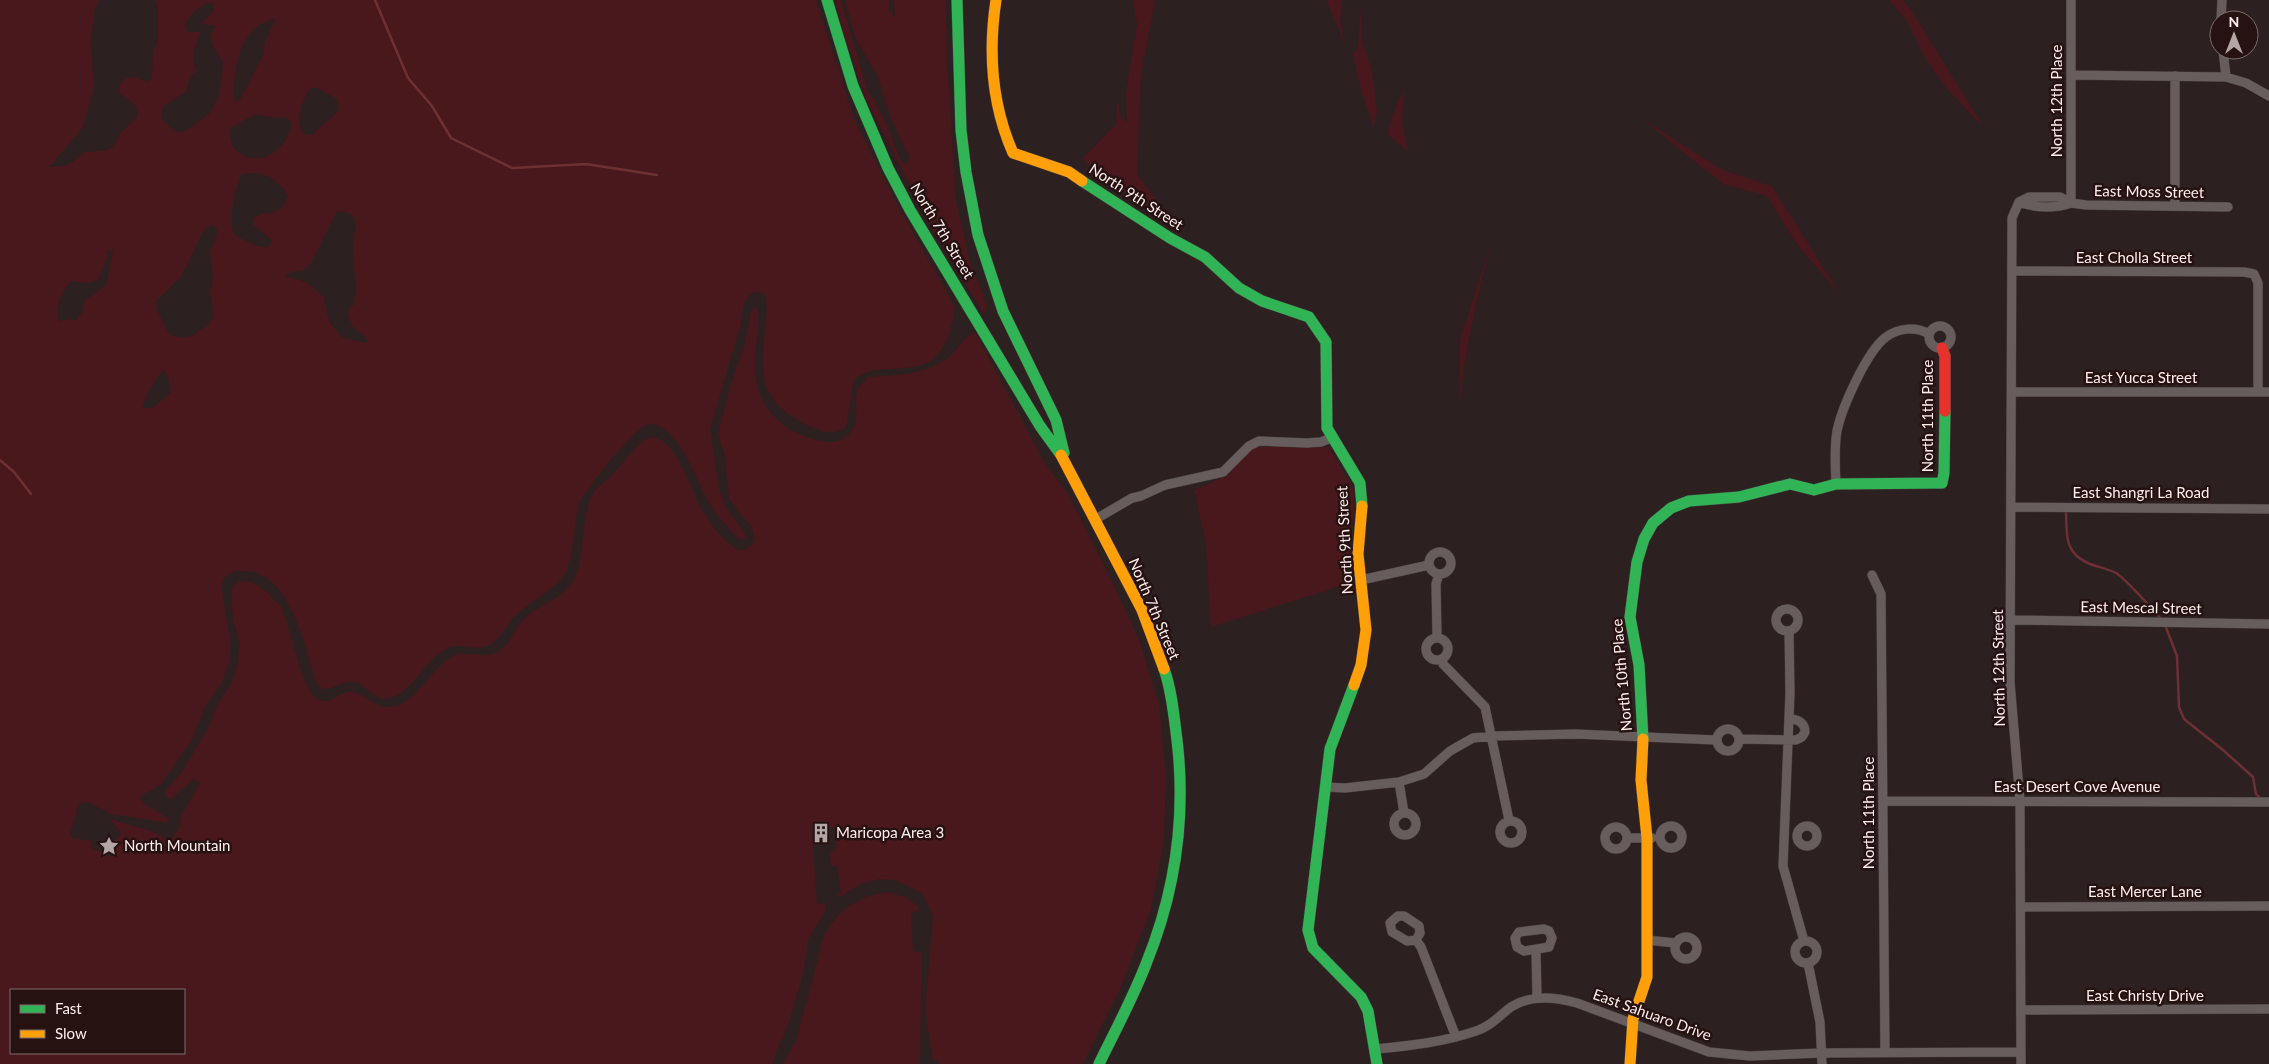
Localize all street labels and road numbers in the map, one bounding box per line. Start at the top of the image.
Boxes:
street label: North 12th Place [2047,45,2065,157]
street label: North 9th Street [1086,159,1187,234]
street label: North 7th Street [907,179,979,282]
street label: East Moss Street [2094,181,2205,201]
street label: East Cholla Street [2076,248,2193,266]
street label: North 11th Place [1918,360,1936,472]
street label: East Yucca Street [2085,368,2198,386]
street label: East Shangri La Road [2073,483,2209,501]
street label: North 9th Street [1332,485,1356,595]
street label: North 7th Street [1125,555,1185,663]
street label: East Mescal Street [2080,597,2202,617]
street label: North 12th Street [1988,609,2008,727]
street label: North 10th Place [1607,618,1635,732]
street label: North 11th Place [1859,757,1877,869]
street label: East Desert Cove Avenue [1994,777,2160,795]
street label: East Mercer Lane [2088,882,2202,900]
street label: East Sahuaro Drive [1591,984,1714,1044]
street label: East Christy Drive [2086,986,2204,1004]

